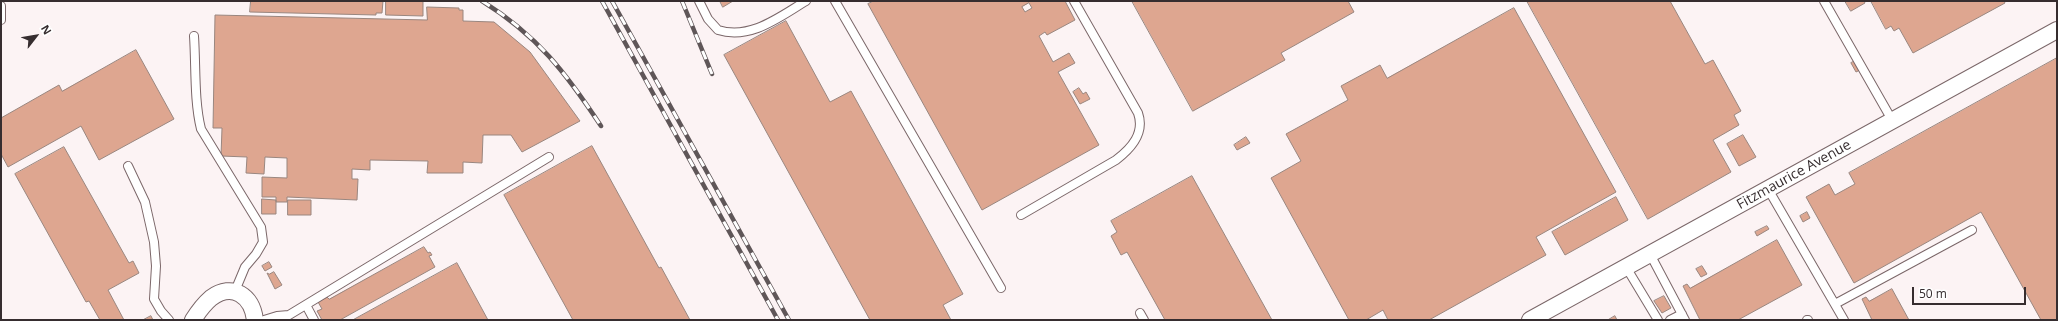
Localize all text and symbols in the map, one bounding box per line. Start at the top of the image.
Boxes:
north arrow [16,16,56,56]
text: N [38,22,55,37]
street label: Fitzmaurice Avenue [1734,137,1854,213]
scale bar [1914,279,2028,305]
text: 50 m [1919,285,1947,302]

